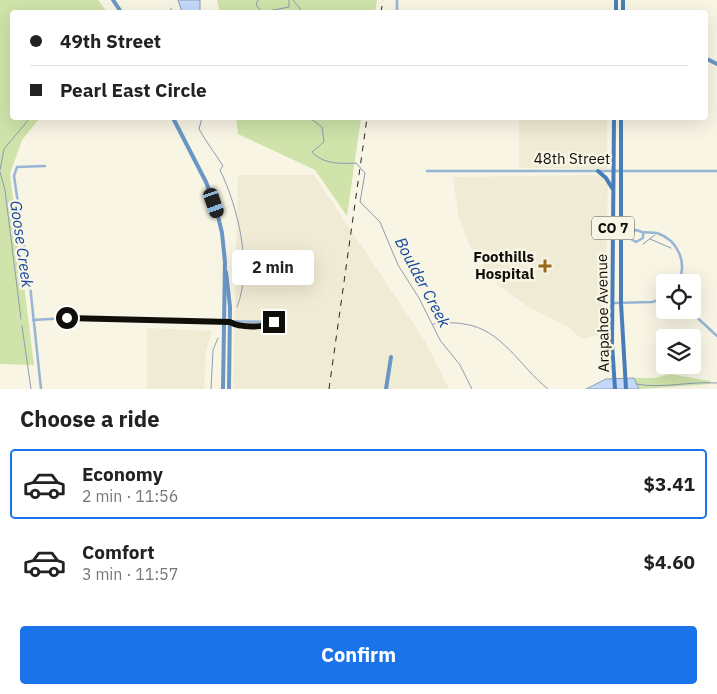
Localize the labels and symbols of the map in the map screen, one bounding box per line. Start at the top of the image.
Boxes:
street label: 48th Street [534,149,610,168]
car [202,186,225,220]
water label: Goose Creek [6,199,38,289]
road number: CO 7 [592,217,634,240]
water label: Boulder Creek [391,234,455,331]
place label: Foothills Hospital [473,247,534,283]
callout: 2 min [233,250,315,284]
street label: Arapahoe Avenue [592,254,613,372]
marker: Foothills Hospital [538,259,552,273]
route start [56,307,78,329]
route end [263,311,285,333]

